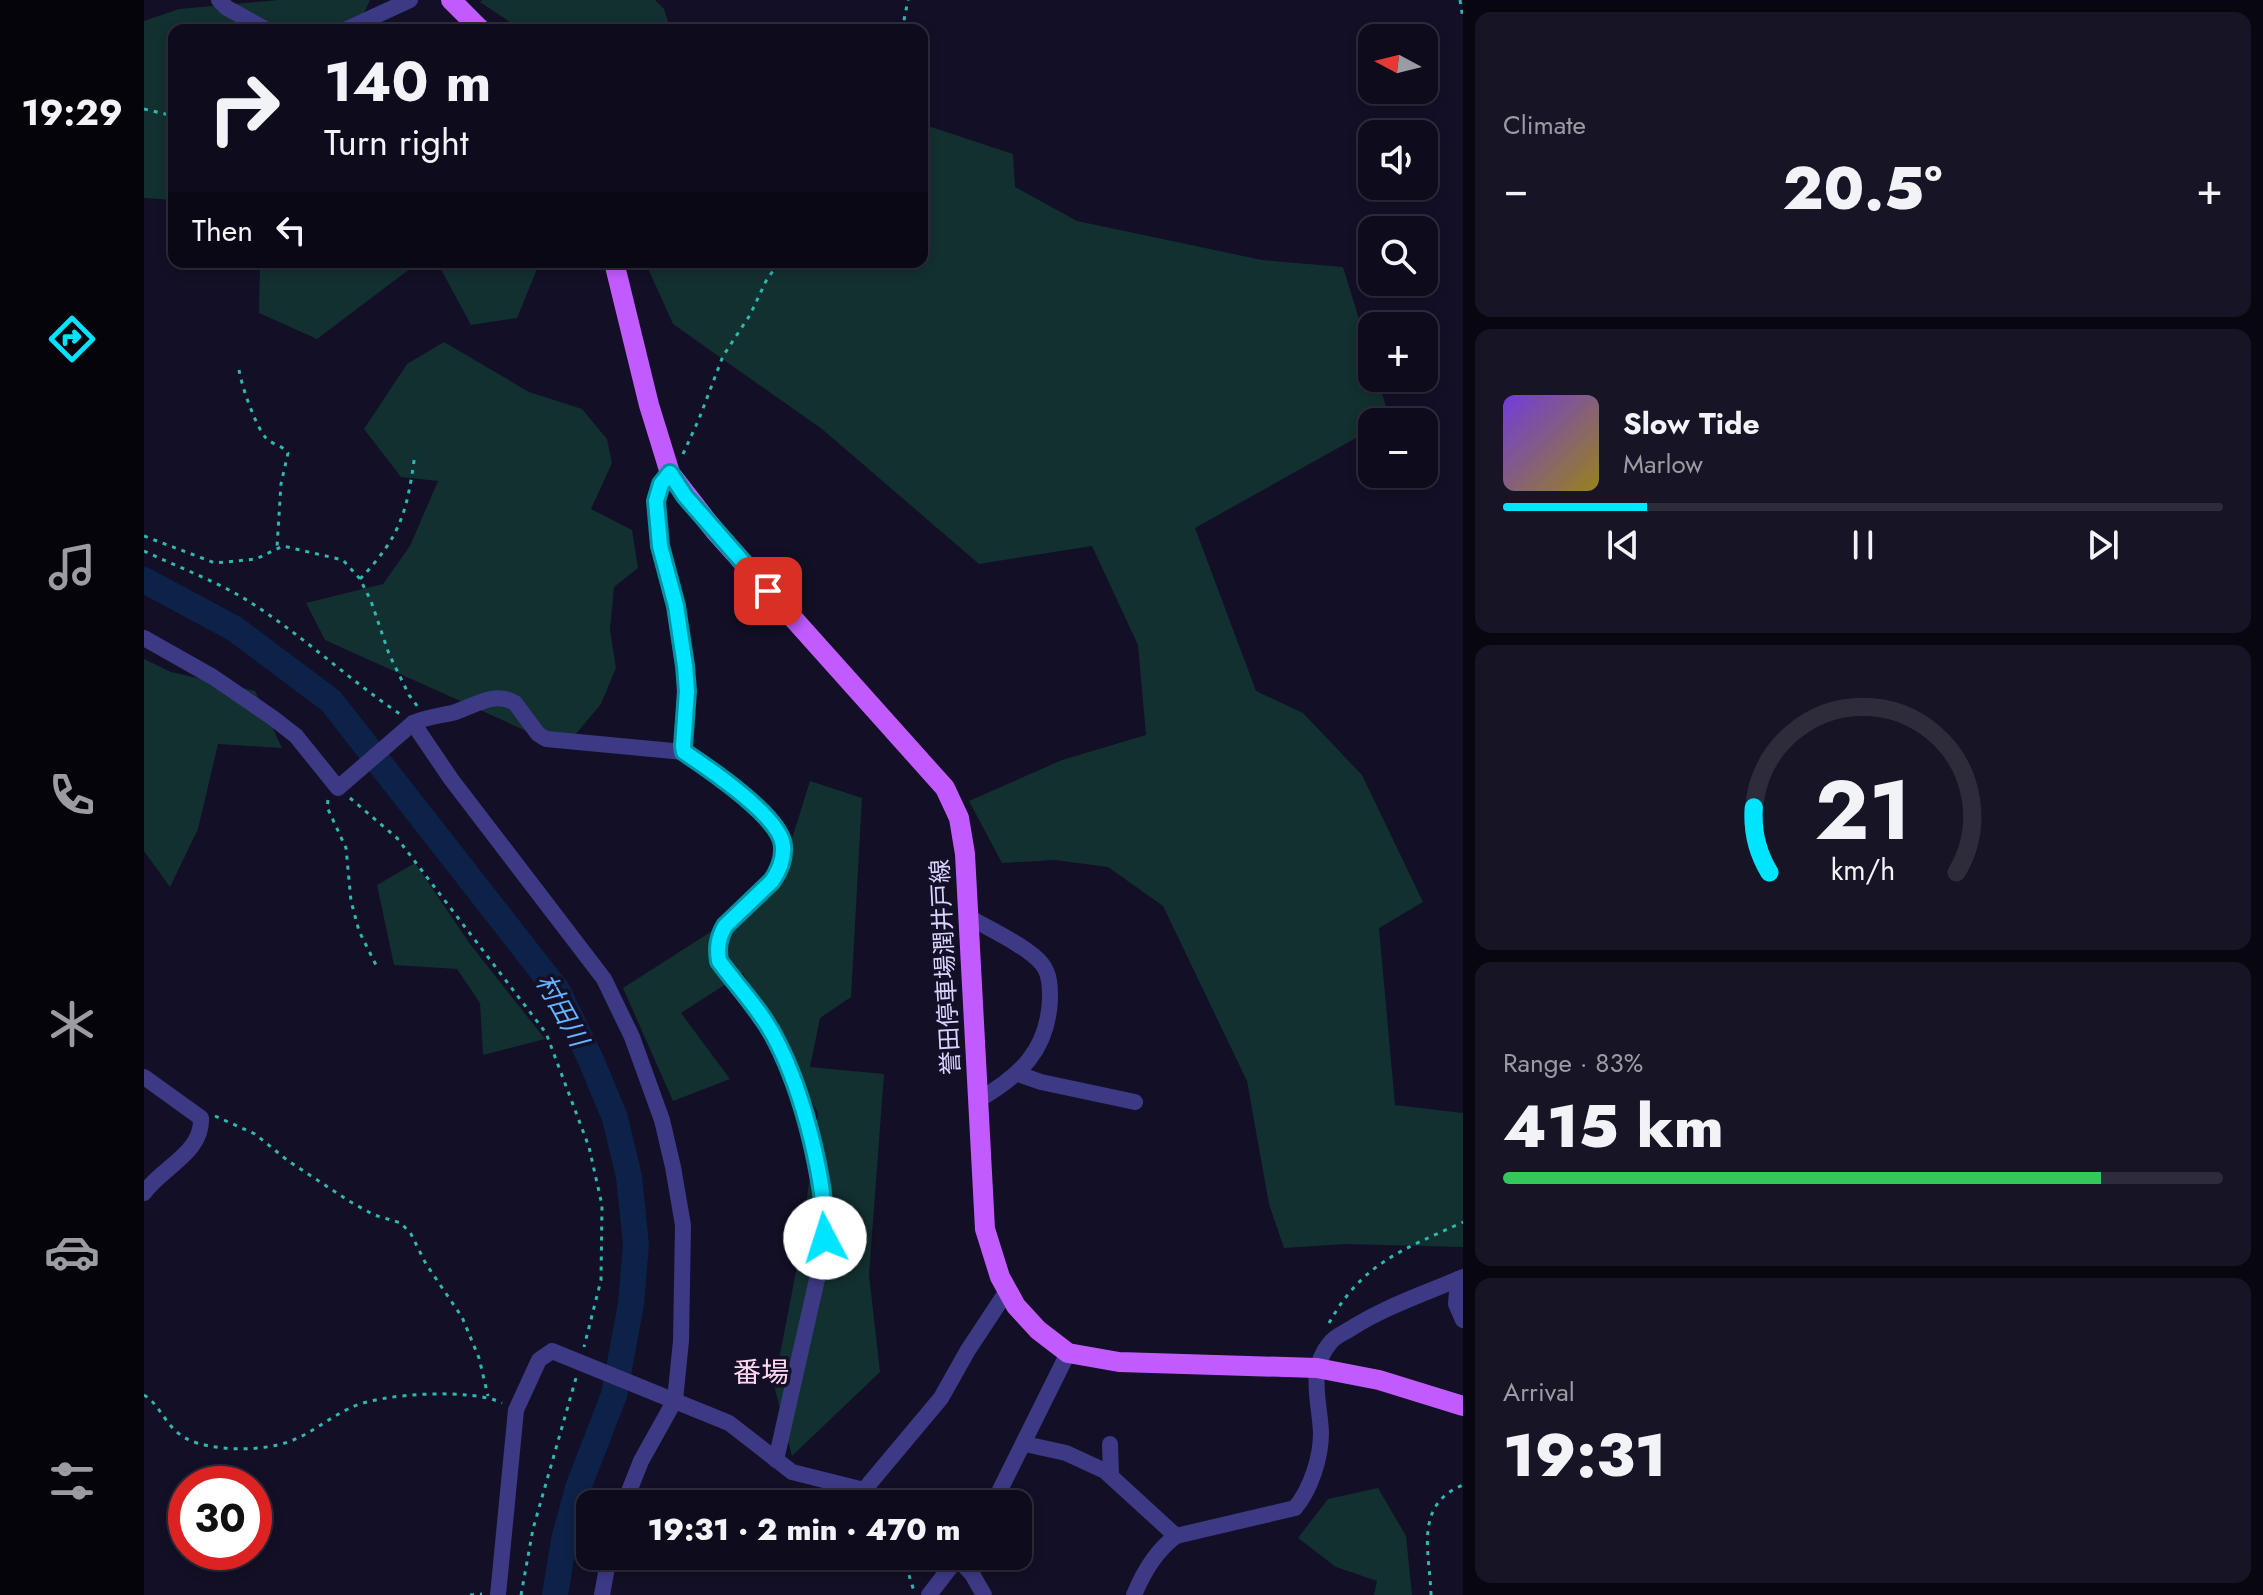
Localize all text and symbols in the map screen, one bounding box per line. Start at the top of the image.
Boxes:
north arrow [1358,24,1438,104]
map controls [1358,24,1438,488]
text: 140 m [324,41,491,122]
icon: right [192,56,296,160]
text: 19:29 [21,86,123,138]
text: Climate [1503,106,1586,144]
text: Turn right [324,116,469,168]
button: sound [1358,120,1438,200]
text: 20.5° [1783,145,1942,232]
text: − [1503,157,1529,221]
text: + [2196,157,2223,221]
icon: left [269,208,313,252]
text: Then [192,209,253,252]
button: search [1358,216,1438,296]
icon: directions [44,311,100,367]
button: + [1358,312,1438,392]
text: Slow Tide [1623,402,1760,445]
button: − [1358,408,1438,488]
text: Marlow [1623,445,1703,483]
icon: previous [1601,523,1645,567]
icon: pause [1841,523,1885,567]
icon: next [2081,523,2125,567]
icon: music [44,539,100,595]
pin [734,557,802,625]
icon: arrive [746,569,790,613]
text: 21 [1815,750,1911,870]
icon: phone [44,767,100,823]
text: km/h [1831,850,1895,892]
street label: 誉田停車場潤井戸線 [922,858,968,1076]
water label: 村田川 [526,967,599,1056]
icon: climate [44,996,100,1052]
text: Range · 83% [1503,1044,1643,1082]
text: 415 km [1503,1083,1724,1170]
position arrow [783,1196,867,1280]
icon: car [44,1224,100,1280]
district label: 番場 [733,1352,789,1393]
text: Arrival [1503,1373,1575,1411]
text: 19:31 [1503,1412,1666,1499]
icon: filters [44,1453,100,1509]
speed limit sign: 30 [168,1466,272,1570]
text: 19:31 · 2 min · 470 m [647,1508,961,1551]

